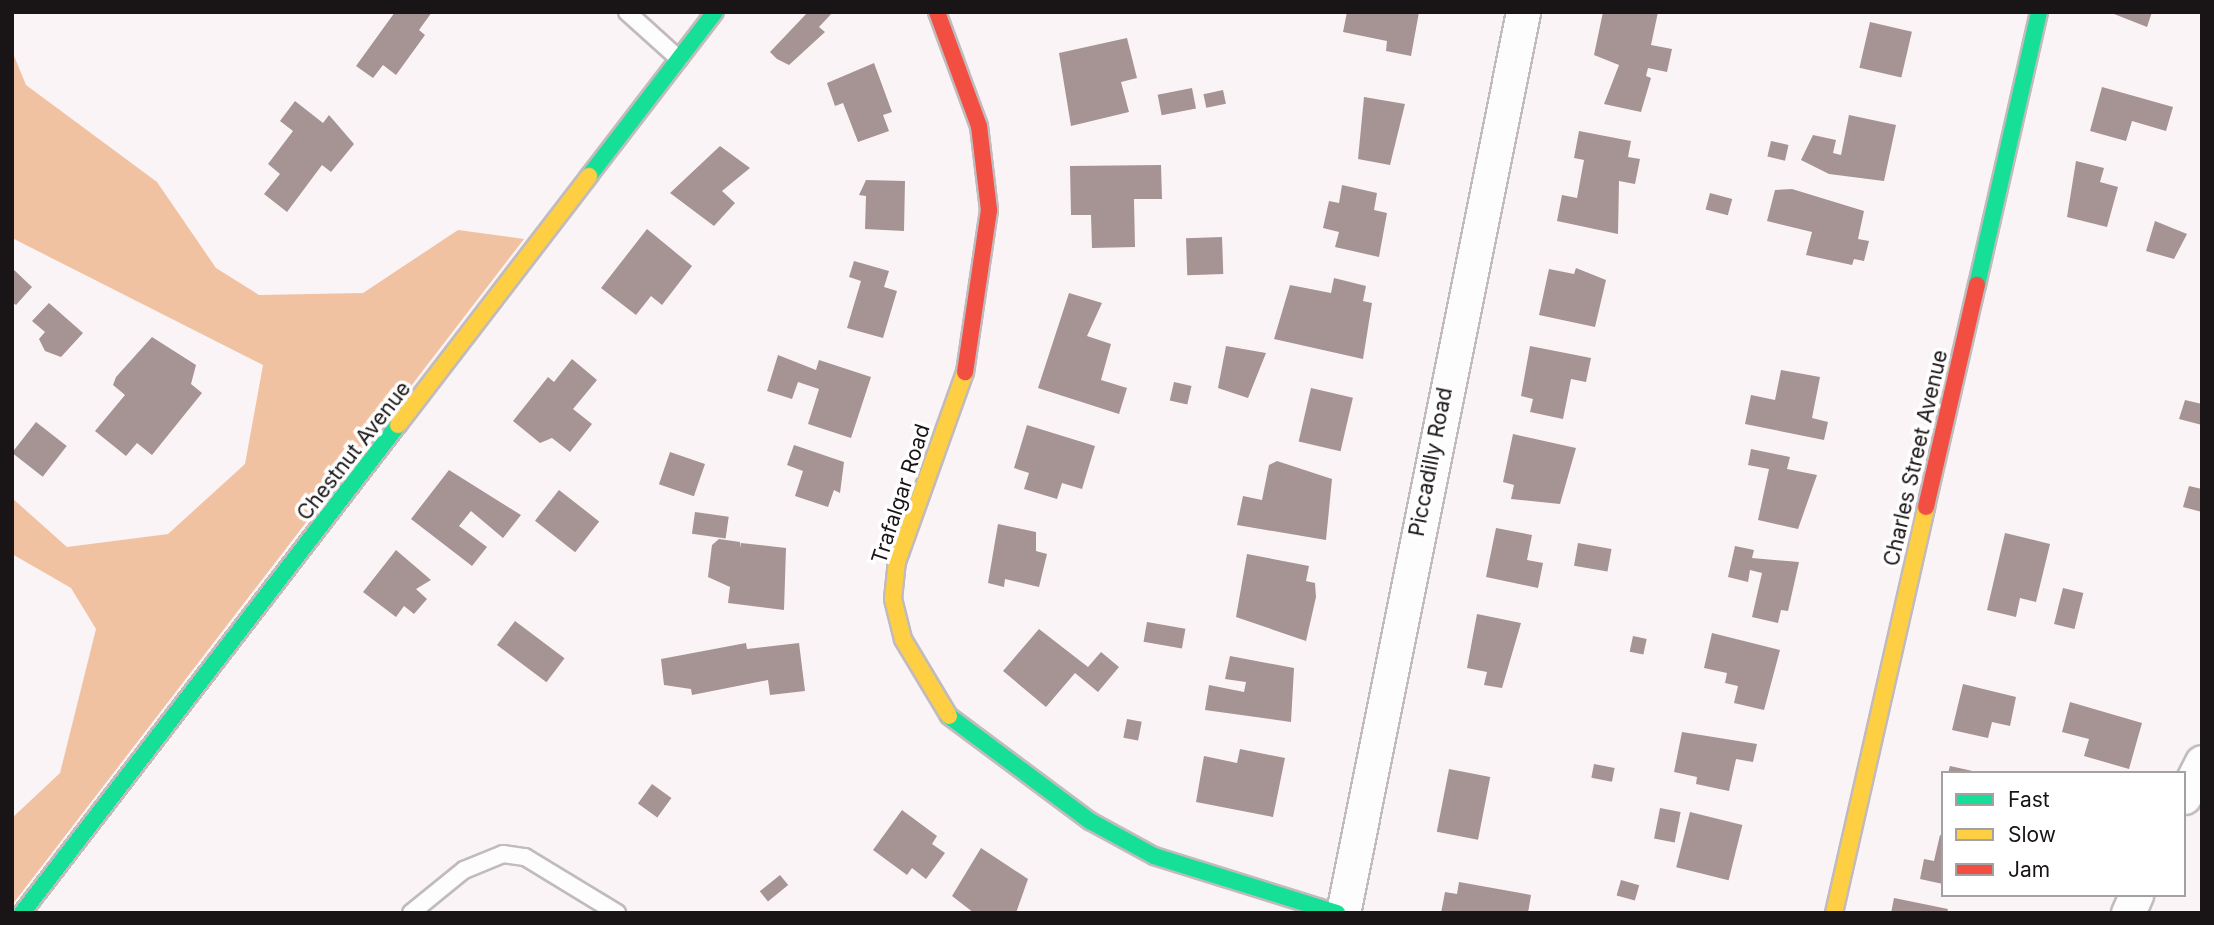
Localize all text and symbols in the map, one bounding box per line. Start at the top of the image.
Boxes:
street label: Charles Street Avenue [1879,347,1953,569]
street label: Chestnut Avenue [292,377,416,525]
street label: Piccadilly Road [1404,385,1458,539]
street label: Trafalgar Road [867,421,935,567]
legend [1941,771,2186,897]
text: Fast [2008,787,2050,812]
text: Slow [2008,822,2056,847]
text: Jam [2008,857,2050,882]

